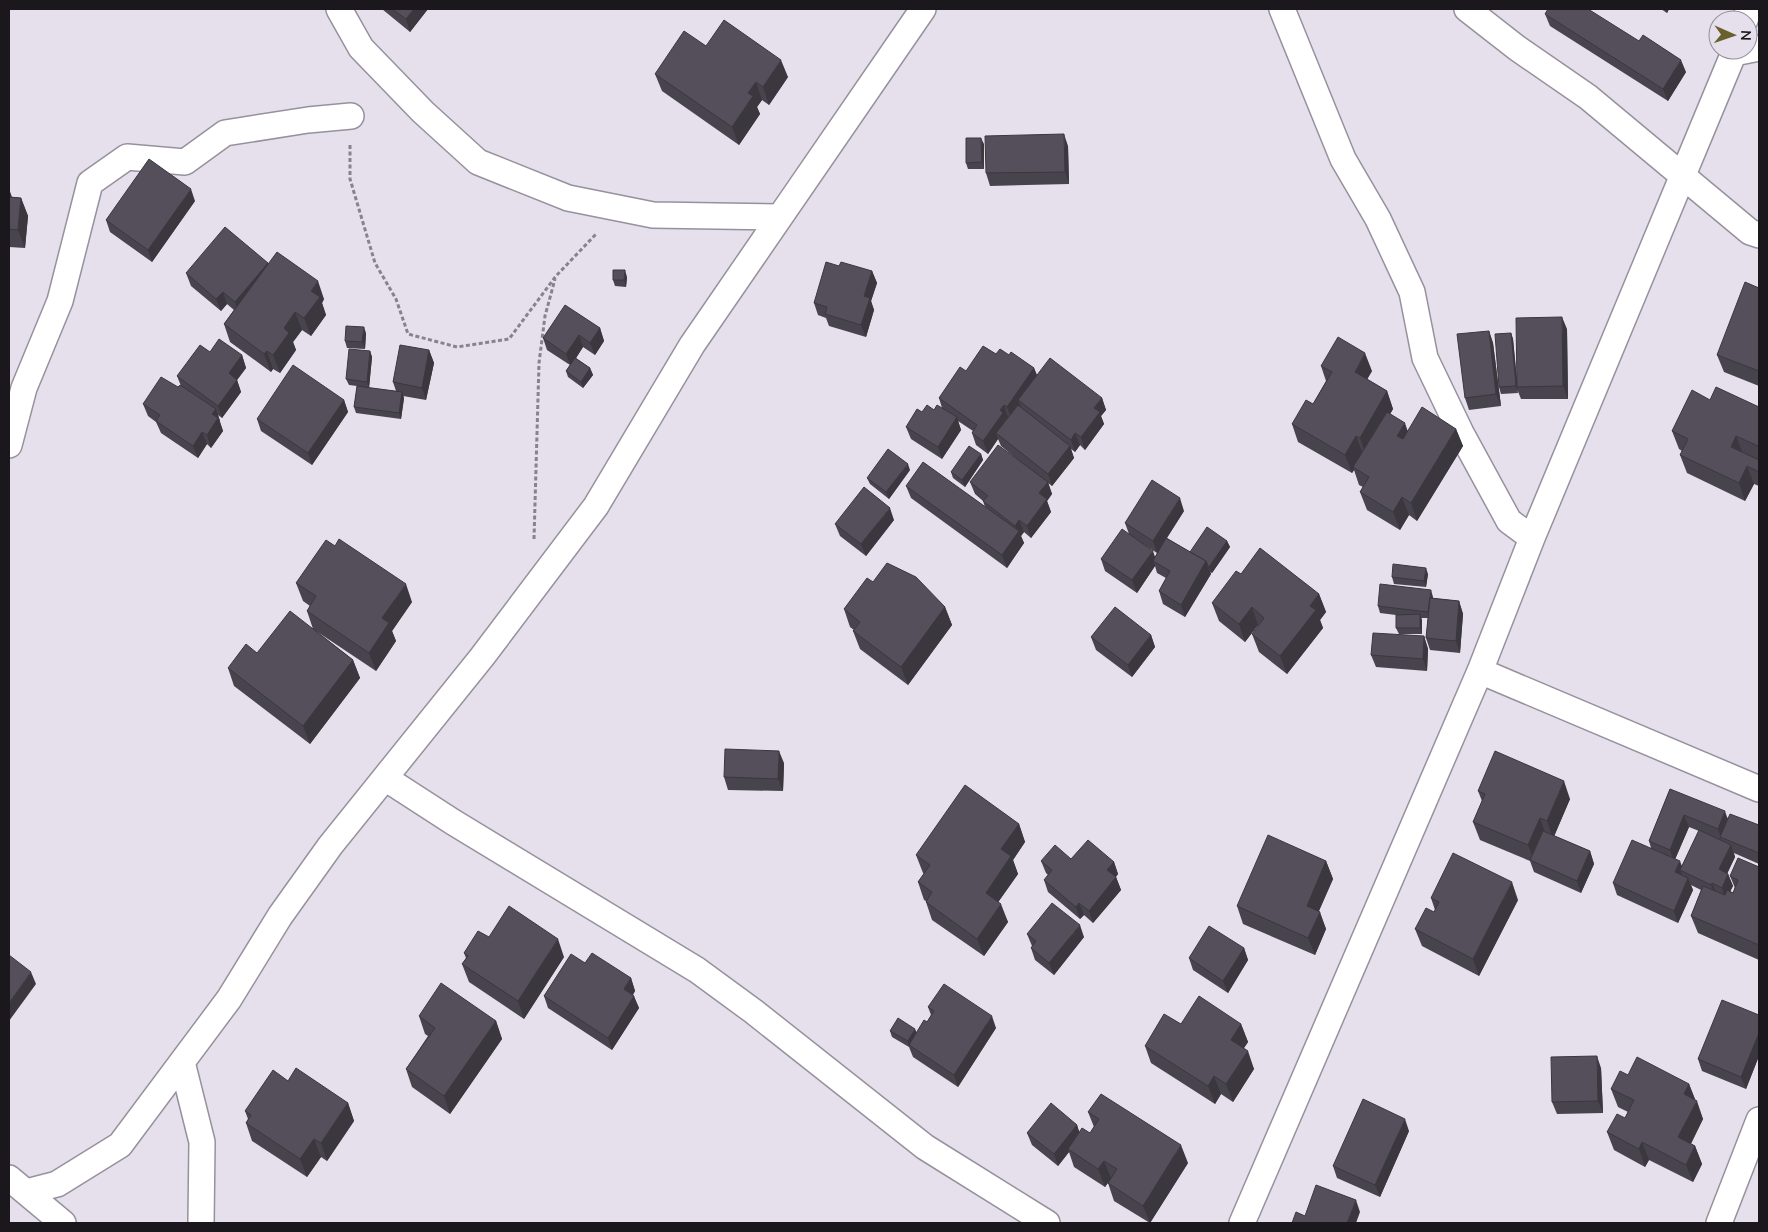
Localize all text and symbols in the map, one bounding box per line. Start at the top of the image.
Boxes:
north arrow [1708,10,1758,60]
text: N [1736,30,1755,41]

